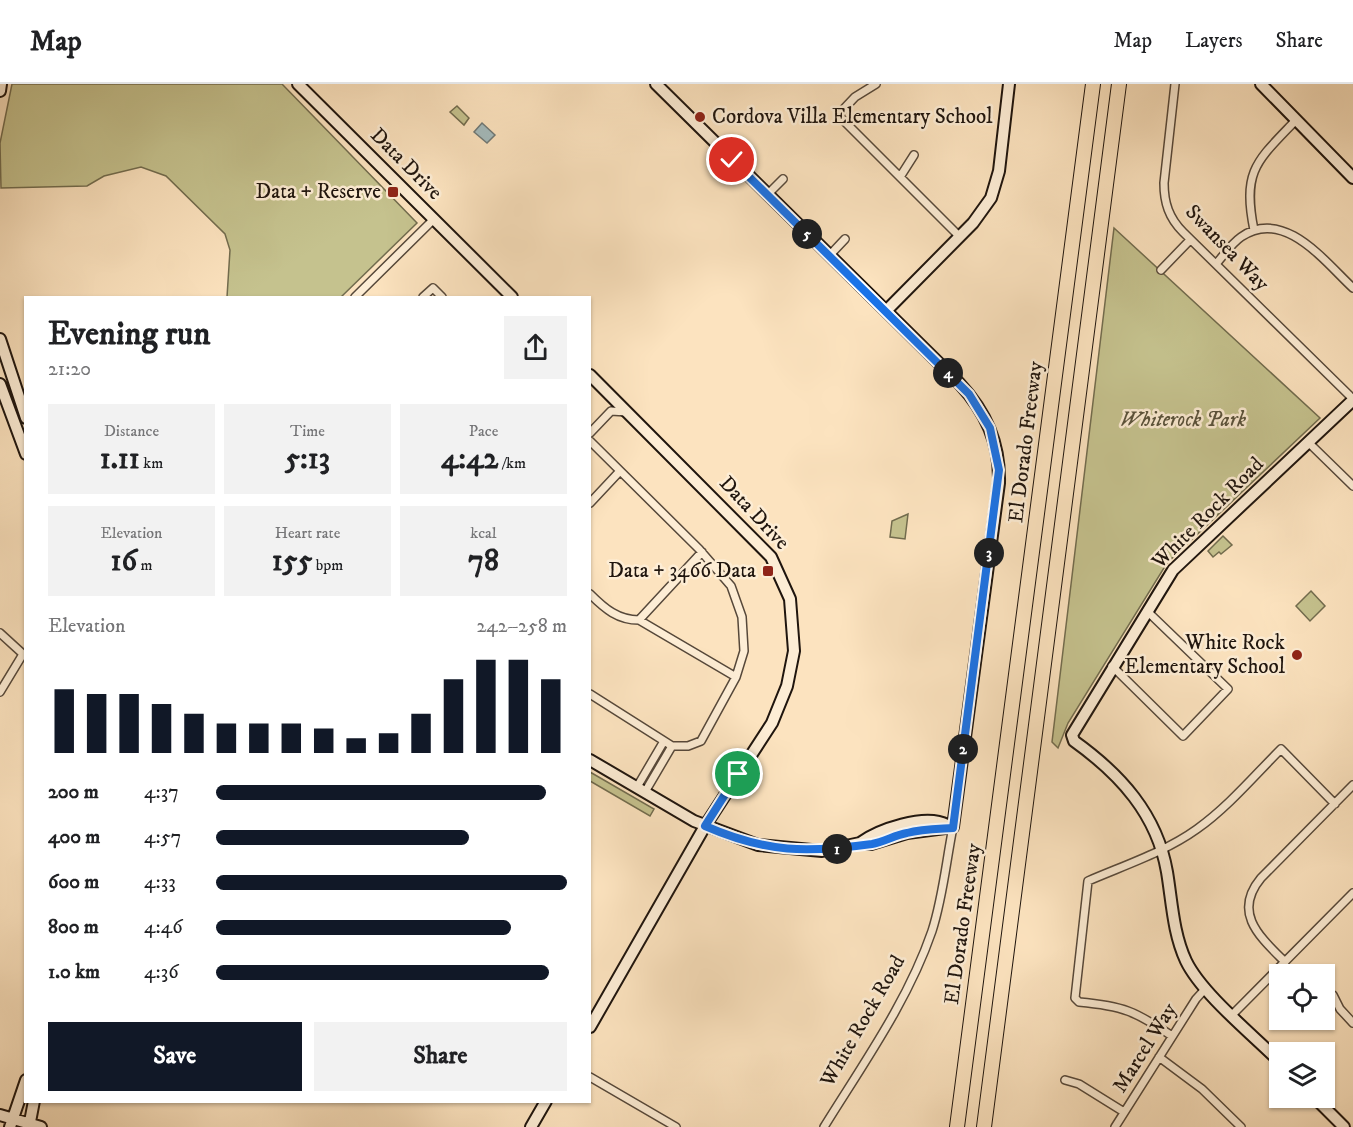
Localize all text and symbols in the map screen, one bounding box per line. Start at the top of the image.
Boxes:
text: Map [30,24,82,59]
text: Map [1113,28,1152,54]
text: Layers [1185,28,1243,54]
text: Share [1276,28,1323,54]
place label: Cordova Villa Elementary School [712,104,993,130]
marker: Cordova Villa Elementary School [693,110,707,124]
street label: Data Drive [364,122,448,206]
pin [706,134,757,185]
icon: check [715,143,748,176]
place label: Data + Reserve [256,179,381,205]
marker: Data + Reserve [386,185,400,199]
street label: Swansea Way [1179,199,1275,297]
pin: 5 [792,219,822,249]
text: 5 [803,224,811,244]
text: Evening run [48,314,210,355]
button: share [504,316,567,379]
text: 21:20 [48,357,91,382]
pin: 4 [933,358,963,388]
street label: El Dorado Freeway [1003,359,1049,524]
text: 4 [943,363,953,383]
park label: Whiterock Park [1120,407,1246,433]
text: Distance [104,421,159,441]
text: Time [290,421,325,441]
text: Pace [469,421,498,441]
text: 1.11 [100,441,140,478]
text: 5:13 [285,441,330,478]
text: 4:42 [441,441,498,478]
street label: White Rock Road [1146,451,1270,575]
text: km [140,453,163,473]
text: /km [498,453,526,473]
street label: Data Drive [713,471,795,556]
text: Elevation [101,523,162,543]
text: Heart rate [275,523,340,543]
text: kcal [470,523,497,543]
pin: 3 [974,538,1004,568]
text: 16 [111,543,137,580]
text: 155 [272,543,312,580]
text: 78 [468,543,499,580]
text: 3 [986,543,992,563]
text: m [137,555,152,575]
text: bpm [312,555,343,575]
place label: Data + 3466 Data [608,558,756,584]
marker: Data + 3466 Data [761,564,775,578]
text: Elevation [48,614,125,639]
text: 242–258 m [476,614,567,639]
place label: White Rock Elementary School [1124,630,1286,680]
marker: White Rock Elementary School [1290,648,1304,662]
pin: 2 [948,734,978,764]
text: 2 [959,739,967,759]
pin [712,748,763,799]
icon: arrive [721,757,754,790]
text: 200 m [48,780,99,805]
text: 4:37 [144,780,179,805]
text: 400 m [48,825,100,850]
text: 4:57 [144,825,181,850]
pin: 1 [822,834,852,864]
text: 1 [834,839,840,859]
street label: El Dorado Freeway [939,841,987,1006]
text: 600 m [48,870,99,895]
text: 4:33 [144,870,176,895]
text: 800 m [48,915,99,940]
text: 4:46 [144,915,183,940]
street label: White Rock Road [814,950,911,1092]
text: 1.0 km [48,960,100,985]
text: 4:36 [144,960,179,985]
map controls [1269,964,1335,1108]
button: locate [1269,964,1335,1030]
street label: Marcel Way [1107,997,1183,1098]
button: Save [48,1022,302,1091]
button: Share [314,1022,567,1091]
button: layers [1269,1042,1335,1108]

